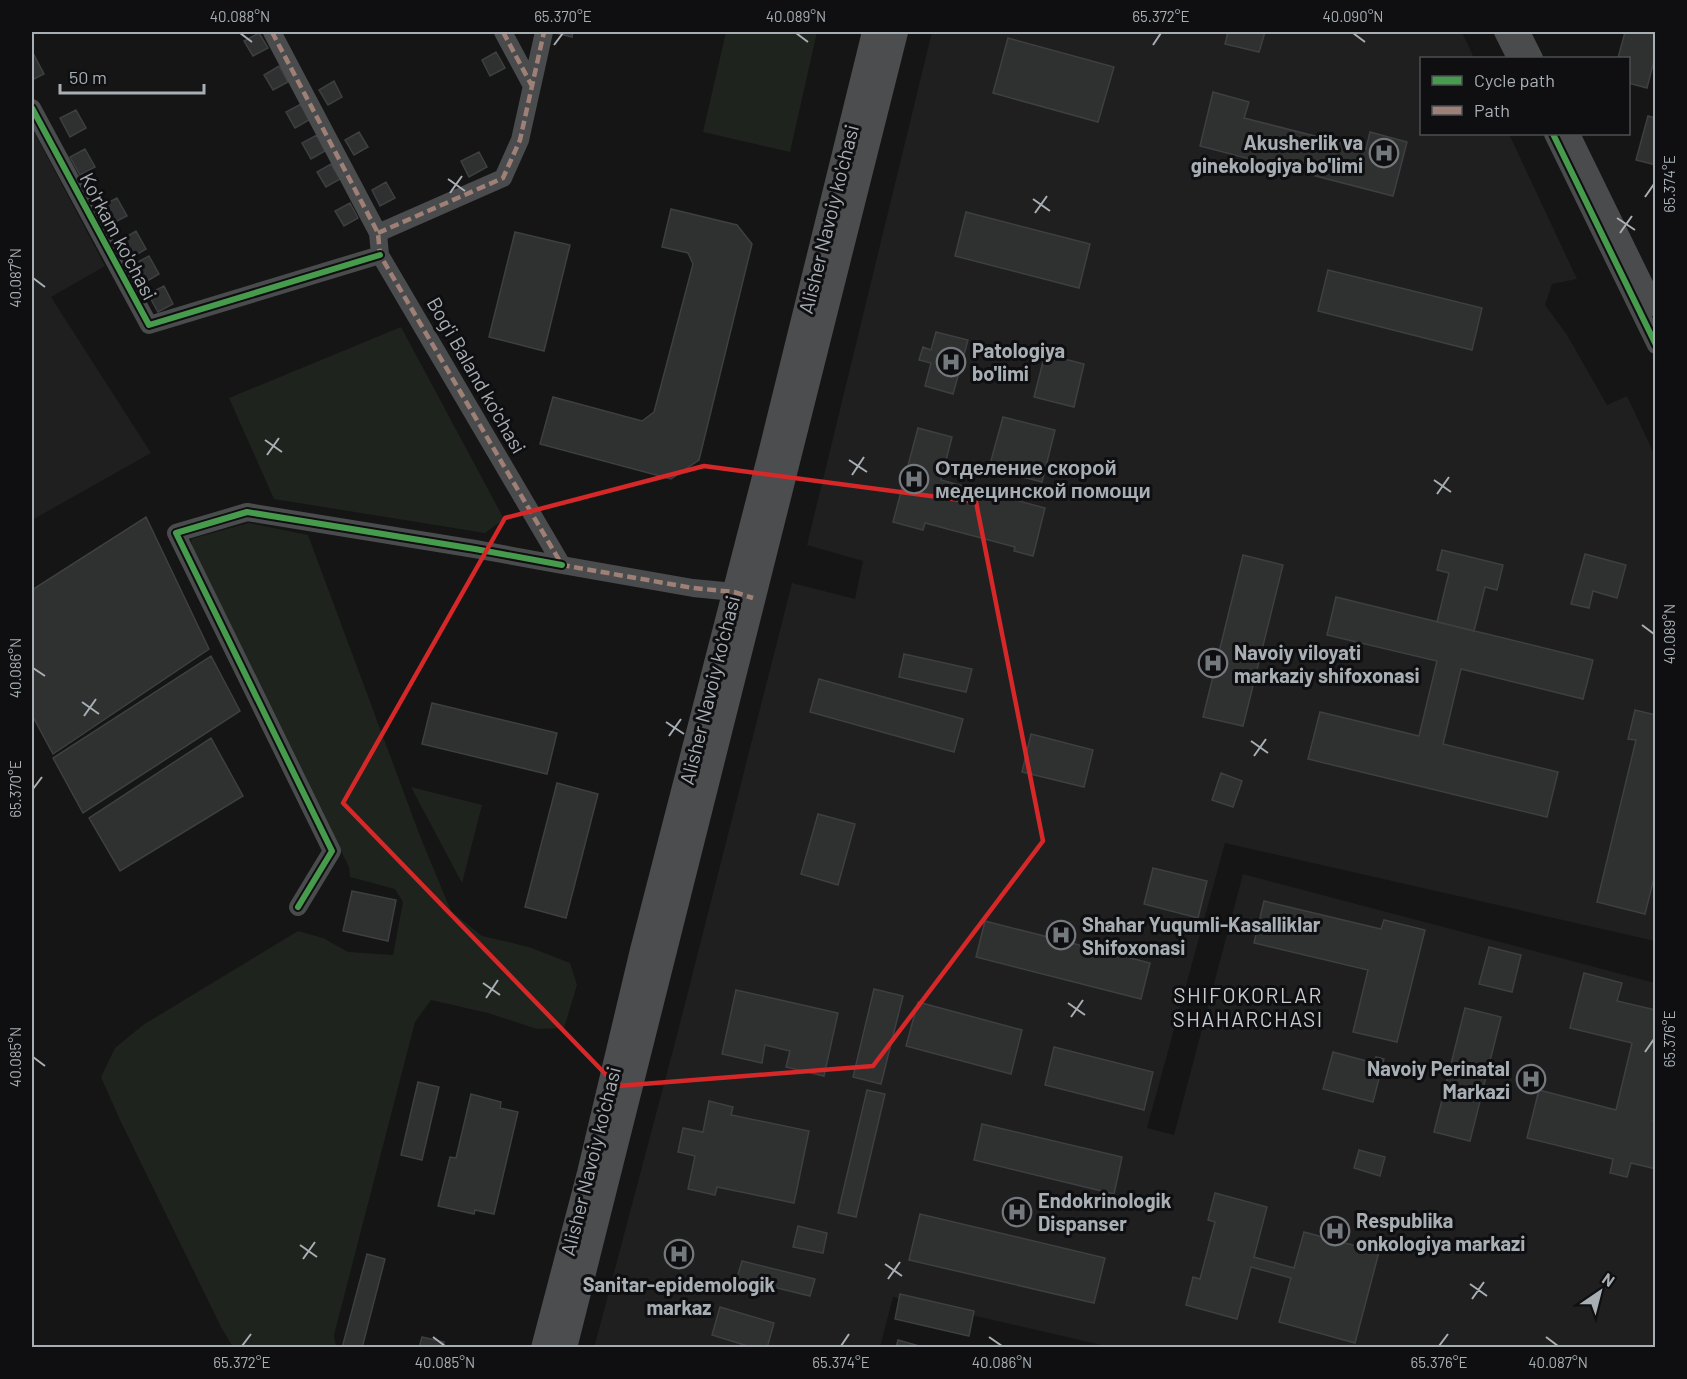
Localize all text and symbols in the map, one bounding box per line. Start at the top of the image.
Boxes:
text: 40.088°N [210,7,270,25]
text: 65.370°E [534,7,592,25]
text: 40.089°N [766,7,826,25]
text: 65.372°E [1132,7,1190,25]
text: 40.090°N [1322,7,1384,25]
scale bar [60,57,204,95]
legend [1420,57,1630,135]
text: 50 m [69,66,107,88]
text: Cycle path [1474,69,1555,91]
text: Path [1474,99,1510,121]
street label: Alisher Navoiy ko'chasi [793,122,863,316]
place label: Akusherlik va ginekologiya bo'limi [1191,130,1363,177]
hospital icon: Akusherlik va ginekologiya bo'limi [1368,137,1400,169]
text: 65.374°E [1660,155,1678,213]
street label: Ko'rkam ko'chasi [75,168,163,304]
text: 40.087°N [6,248,24,308]
street label: Bog'i Baland ko'chasi [422,292,532,458]
place label: Patologiya bo'limi [972,338,1065,385]
hospital icon: Patologiya bo'limi [935,346,967,378]
place label: Отделение скорой медецинской помощи [935,455,1151,502]
hospital icon: Отделение скорой медецинской помощи [898,463,930,495]
street label: Alisher Navoiy ko'chasi [674,593,744,787]
text: 40.089°N [1660,604,1678,664]
text: 40.086°N [6,638,24,698]
place label: Navoiy viloyati markaziy shifoxonasi [1234,640,1420,687]
hospital icon: Navoiy viloyati markaziy shifoxonasi [1197,647,1229,679]
text: 65.370°E [6,760,24,818]
place label: Shahar Yuqumli-Kasalliklar Shifoxonasi [1082,912,1321,959]
hospital icon: Shahar Yuqumli-Kasalliklar Shifoxonasi [1045,919,1077,951]
district label: SHIFOKORLAR SHAHARCHASI [1172,982,1324,1031]
text: 65.376°E [1660,1011,1678,1067]
text: 40.085°N [6,1027,24,1087]
place label: Navoiy Perinatal Markazi [1367,1056,1510,1103]
hospital icon: Navoiy Perinatal Markazi [1515,1063,1547,1095]
street label: Alisher Navoiy ko'chasi [555,1064,625,1258]
place label: Endokrinologik Dispanser [1038,1188,1172,1235]
hospital icon: Endokrinologik Dispanser [1001,1196,1033,1228]
place label: Respublika onkologiya markazi [1356,1208,1525,1255]
hospital icon: Respublika onkologiya markazi [1319,1215,1351,1247]
hospital icon: Sanitar-epidemologik markaz [663,1238,695,1270]
north arrow [1570,1262,1630,1322]
text: N [1599,1268,1619,1290]
place label: Sanitar-epidemologik markaz [583,1272,776,1319]
text: 65.372°E [213,1353,271,1371]
text: 40.085°N [415,1353,475,1371]
text: 65.374°E [812,1353,870,1371]
text: 40.086°N [972,1353,1032,1371]
text: 65.376°E [1411,1353,1467,1371]
text: 40.087°N [1528,1353,1588,1371]

